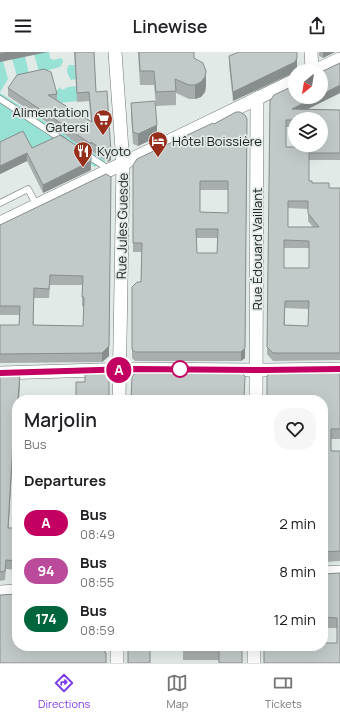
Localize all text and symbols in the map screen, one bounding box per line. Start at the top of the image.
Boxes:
text: Linewise [133,14,207,38]
icon: menu [12,15,34,37]
icon: share [306,15,328,37]
north arrow [288,64,328,104]
map controls [288,64,328,152]
place label: Alimentation Gatersi [13,103,89,136]
supermarket icon: Alimentation Gatersi [92,108,114,136]
button: layers [288,112,328,152]
hotel icon: Hôtel Boissière [147,130,169,158]
place label: Hôtel Boissière [172,132,262,150]
restaurant icon: Kyoto [72,140,94,168]
place label: Kyoto [97,142,131,160]
street label: Rue Jules Guesde [112,172,132,279]
street label: Rue Édouard Vaillant [248,188,266,310]
line badge: A [106,357,132,383]
text: A [114,360,124,379]
unlabelled marker [171,360,189,378]
text: Marjolin [24,407,97,433]
button: heart [274,408,316,450]
text: Bus [24,435,47,453]
text: Departures [24,470,106,491]
text: Bus [80,504,107,525]
text: A [41,513,51,532]
text: 2 min [279,513,316,534]
text: 08:49 [80,525,115,543]
text: Bus [80,552,107,573]
text: 94 [37,561,55,580]
text: 8 min [279,561,316,582]
text: 08:55 [80,573,114,591]
text: Bus [80,600,107,621]
text: 174 [35,609,57,628]
text: 12 min [273,609,316,630]
text: 08:59 [80,621,115,639]
tab: Directions [38,672,90,711]
tab: Map [166,672,188,711]
tab: Tickets [265,672,302,711]

